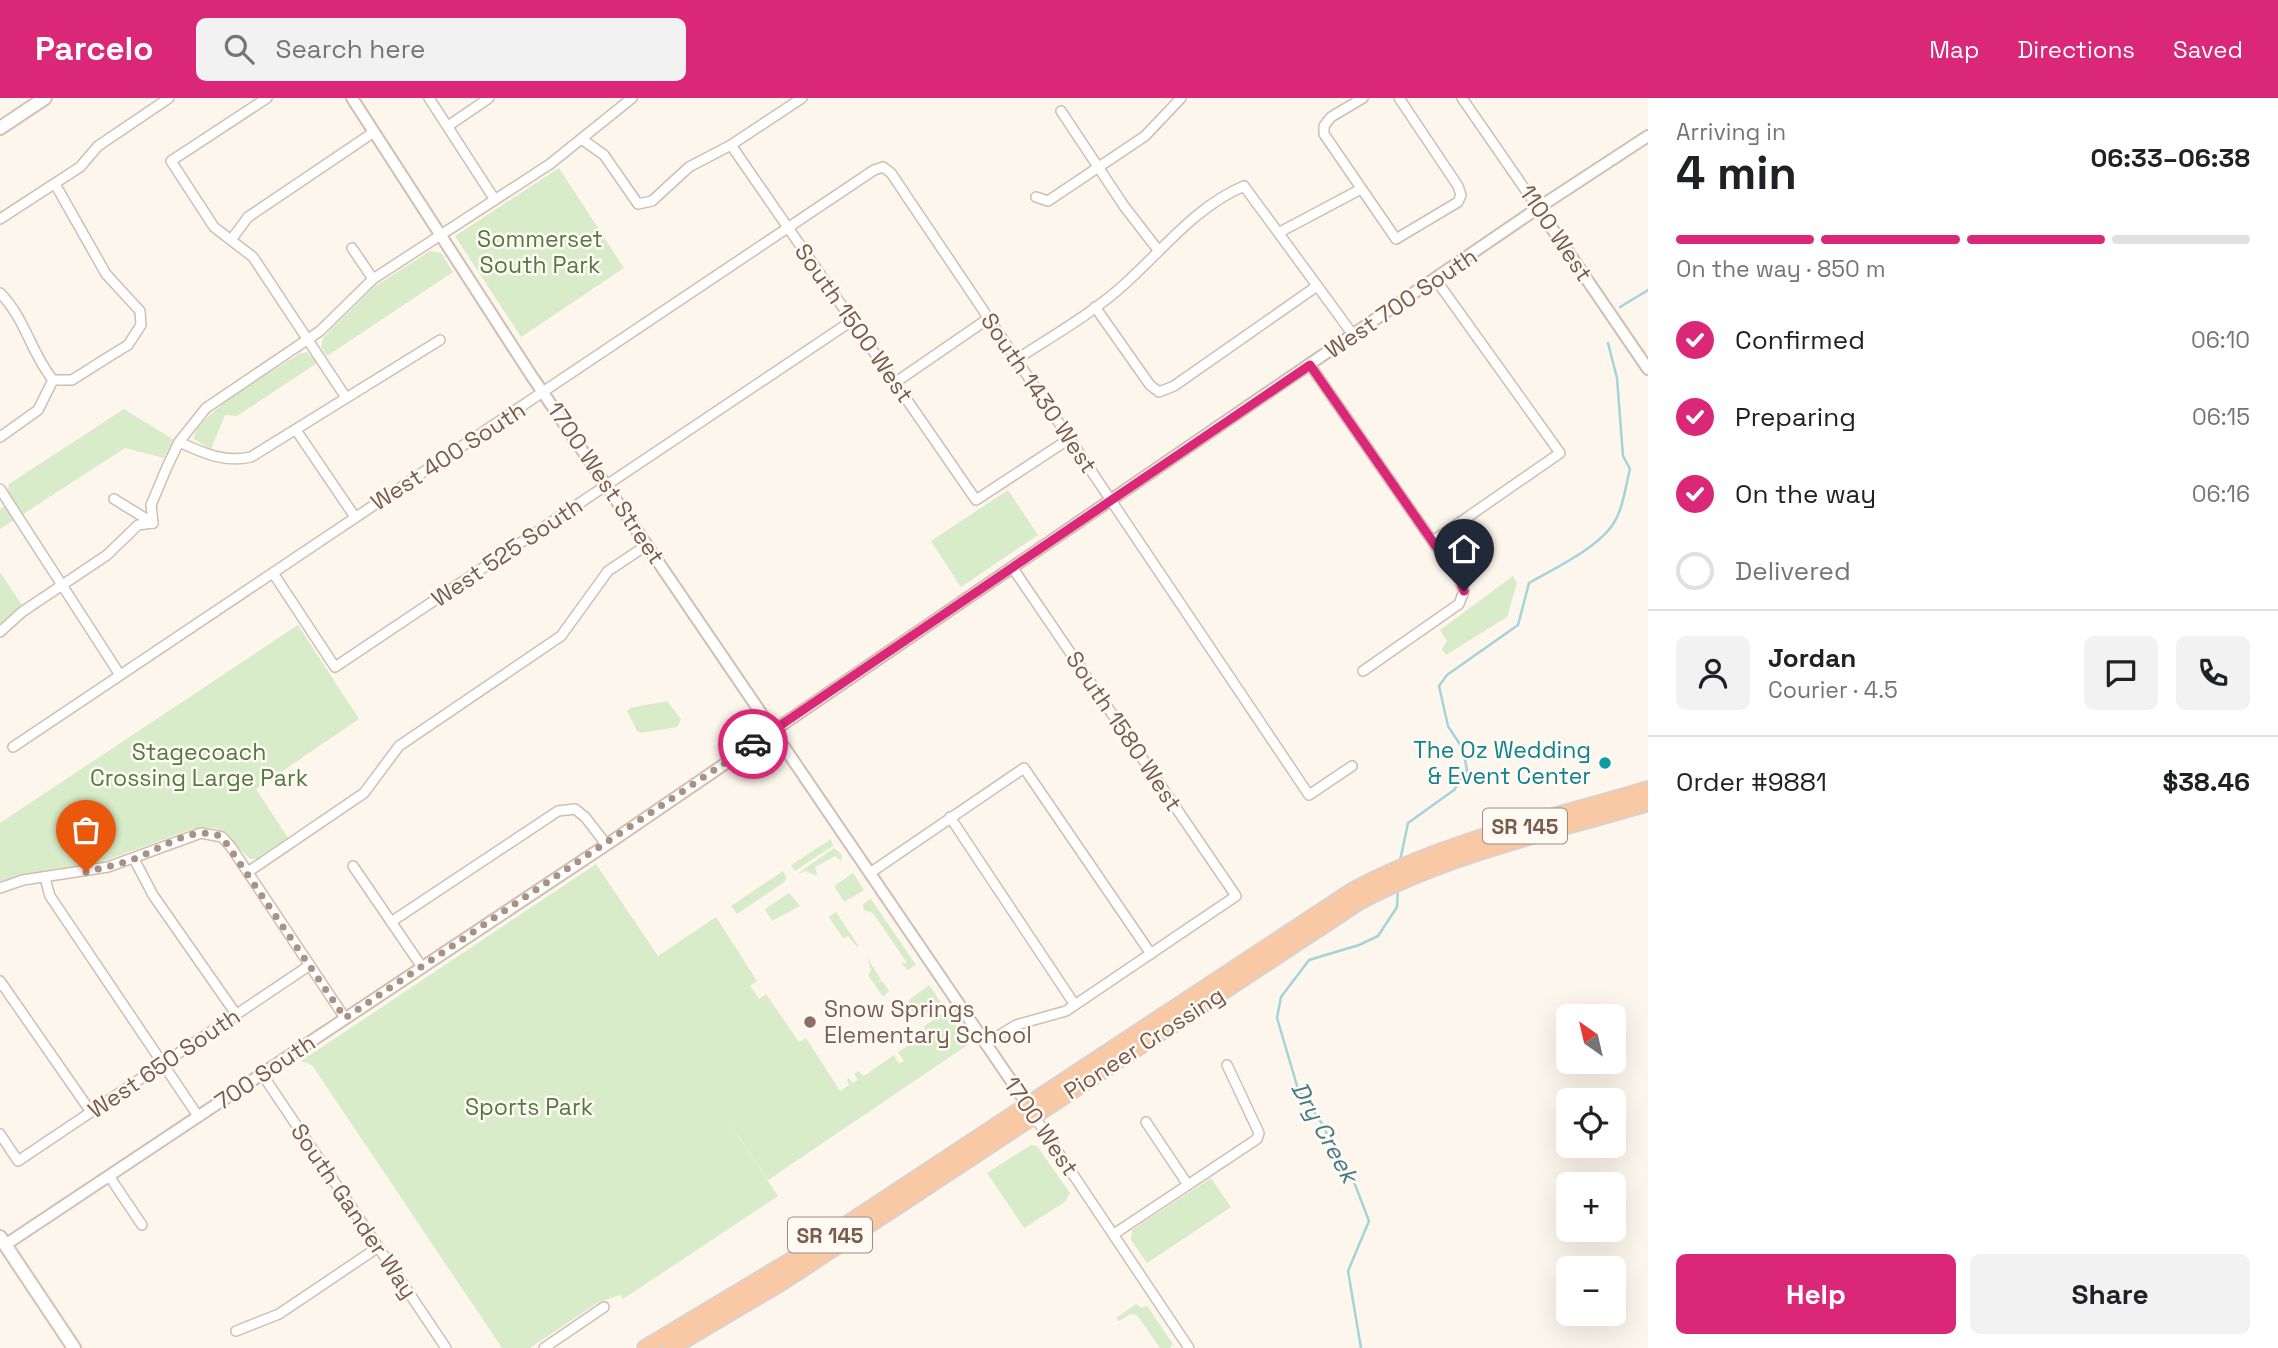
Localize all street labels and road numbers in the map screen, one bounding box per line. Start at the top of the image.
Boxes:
street label: 1100 West [1513,179,1599,287]
street label: South 1500 West [788,238,920,408]
street label: West 700 South [1319,241,1483,365]
street label: South 1430 West [974,307,1104,479]
street label: West 400 South [365,395,531,517]
street label: 1700 West Street [541,396,671,570]
street label: West 525 South [426,490,588,614]
street label: South 1580 West [1059,645,1189,817]
road number: SR 145 [1483,808,1567,844]
street label: Pioneer Crossing [1058,980,1230,1106]
street label: West 650 South [82,1001,246,1125]
street label: 700 South [209,1027,321,1117]
street label: 1700 West [997,1071,1085,1181]
street label: South Gander Way [284,1118,424,1304]
road number: SR 145 [788,1218,872,1252]

